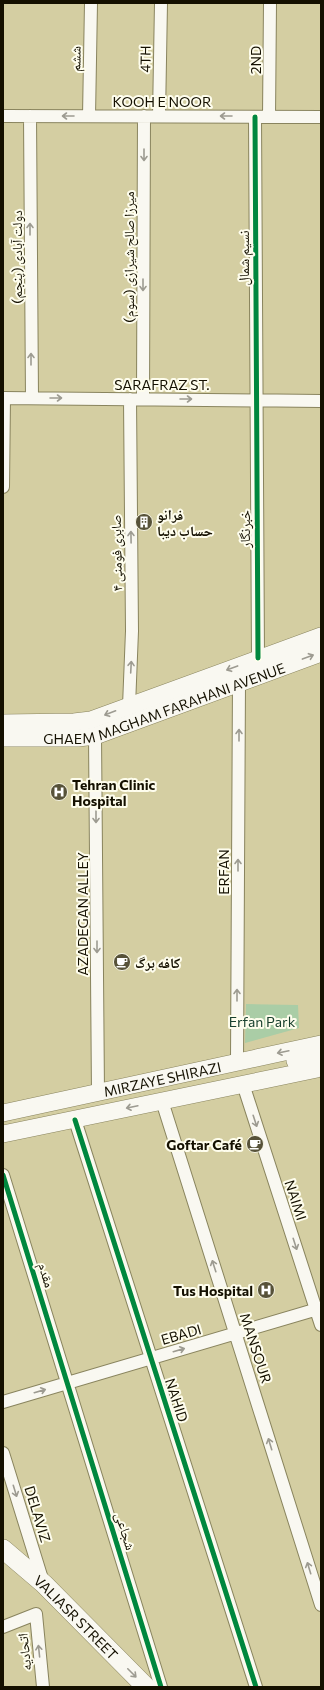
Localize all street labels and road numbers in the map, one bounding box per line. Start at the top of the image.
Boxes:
street label: 4TH [136,45,154,73]
street label: ششم [66,46,86,72]
street label: 2ND [247,46,264,74]
street label: KOOH E NOOR [113,93,211,110]
street label: میرزا صالح شیرازی (سوم) [120,191,139,323]
street label: دولت آبادی (پنجم) [8,210,27,304]
street label: نسیم شمال [235,230,254,286]
street label: SARAFRAZ ST. [114,376,210,393]
street label: خبرنگار [236,510,254,549]
street label: صابری فومنی ۴ [107,514,126,592]
street label: GHAEM MAGHAM FARAHANI AVENUE [43,659,287,747]
street label: ERFAN [215,849,232,895]
street label: AZADEGAN ALLEY [74,852,91,976]
street label: MIRZAYE SHIRAZI [102,1057,223,1099]
street label: NAIMI [282,1178,310,1222]
street label: مقدم [33,1260,59,1290]
street label: MANSOUR [237,1311,275,1385]
street label: EBADI [159,1320,203,1348]
street label: NAHID [162,1376,192,1424]
street label: DELAVIZ [21,1484,55,1544]
street label: شجاعی [111,1510,140,1552]
street label: VALIASR STREET [31,1571,122,1663]
street label: اتحادیه [14,1632,35,1672]

